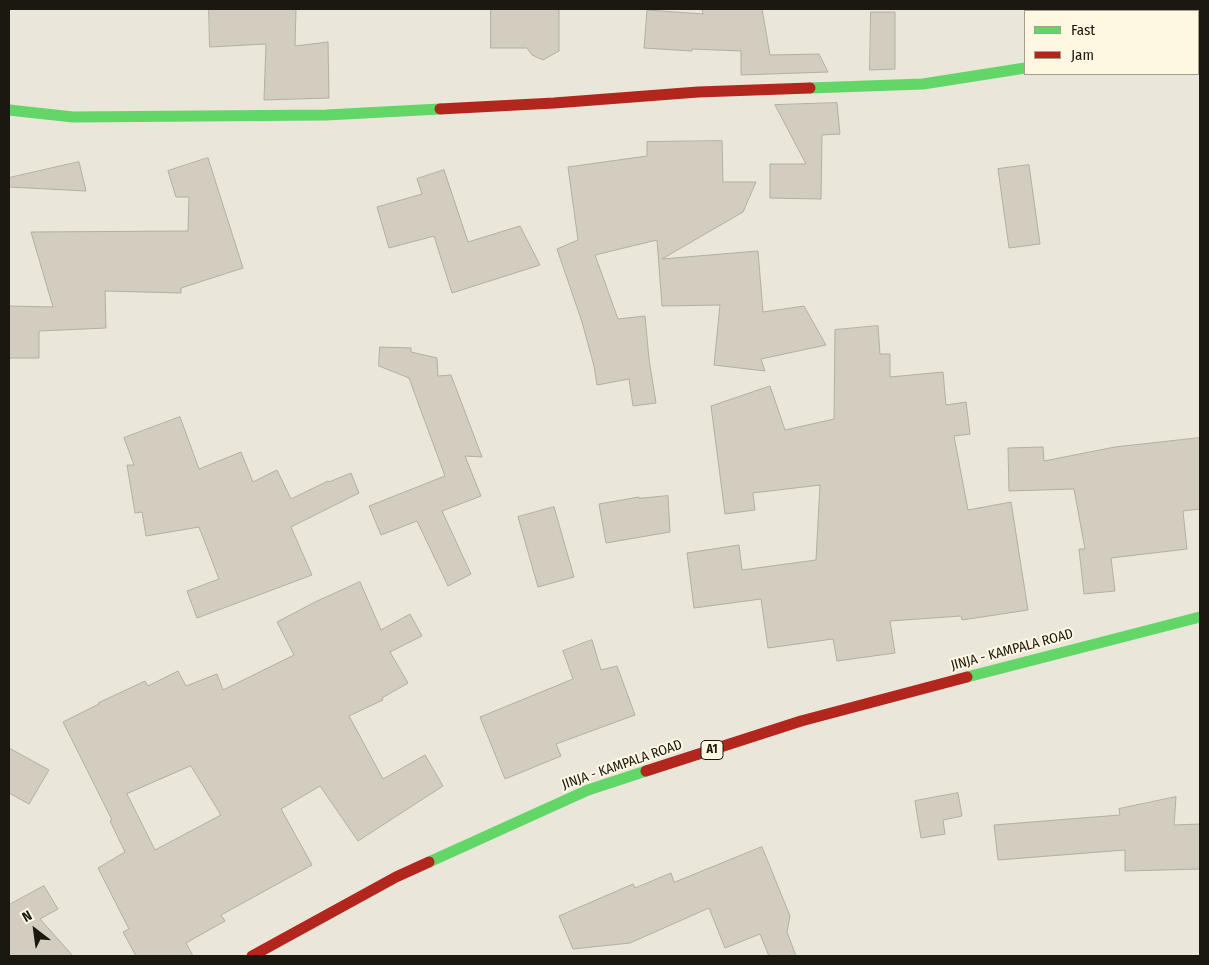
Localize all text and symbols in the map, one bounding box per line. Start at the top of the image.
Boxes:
legend [1024,10,1199,75]
text: Fast [1071,21,1095,39]
text: Jam [1071,46,1094,64]
street label: JINJA - KAMPALA ROAD [949,626,1075,674]
street label: JINJA - KAMPALA ROAD [560,737,684,793]
road number: A1 [701,740,723,760]
north arrow [10,905,60,955]
text: N [19,907,35,926]

